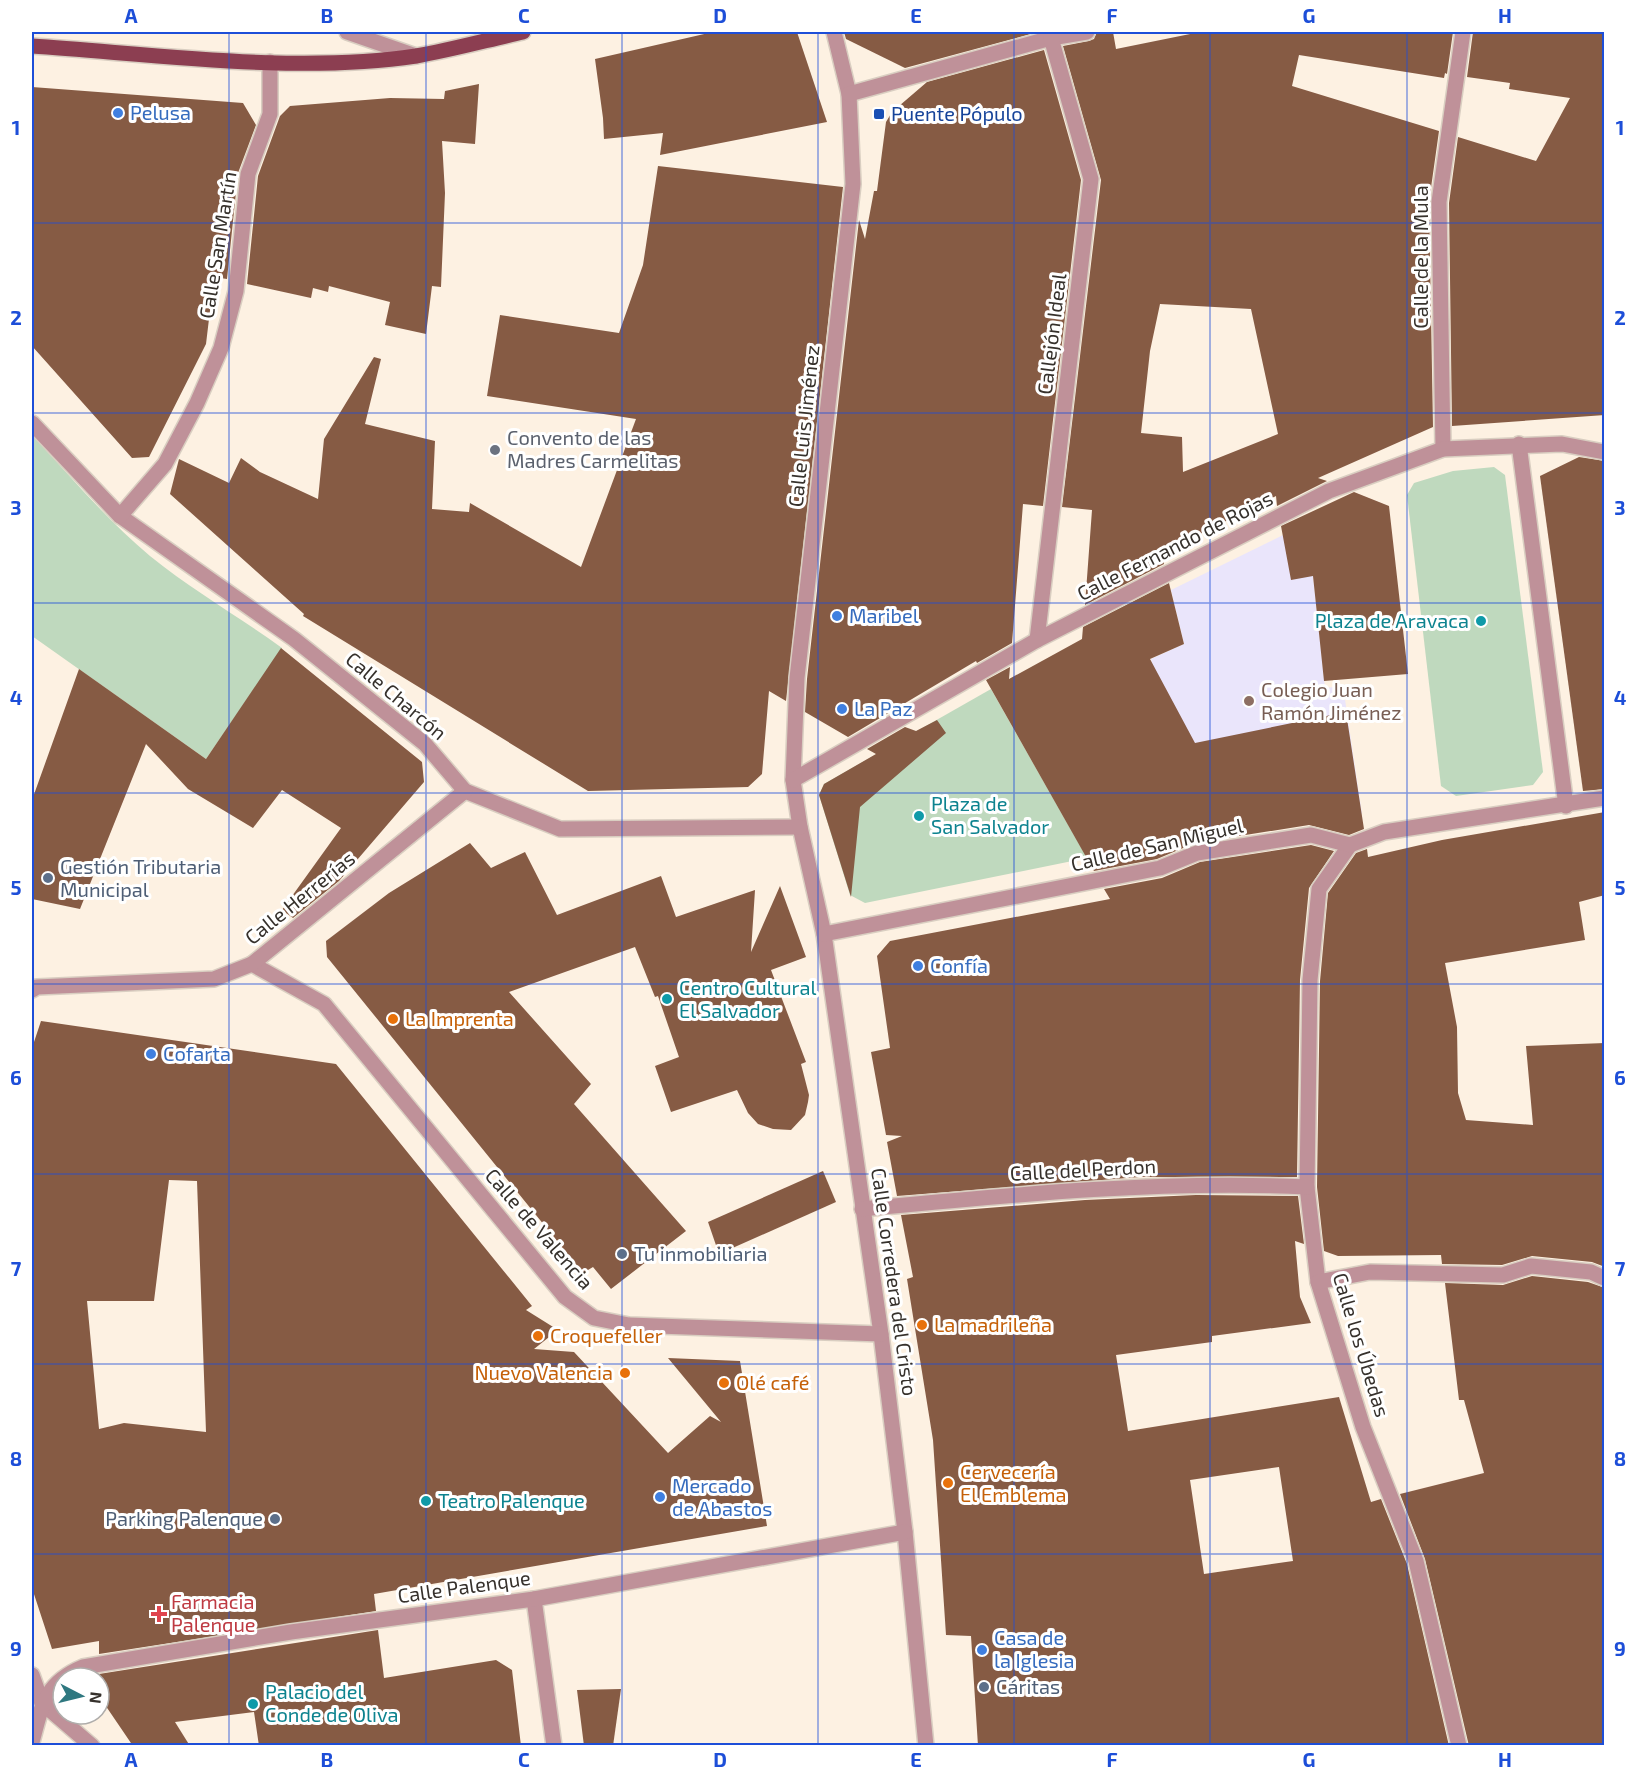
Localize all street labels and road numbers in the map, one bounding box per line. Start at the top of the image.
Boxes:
street label: Calle San Martín [194,170,240,320]
street label: Calle de la Mula [1408,185,1432,329]
street label: Callejón Ideal [1032,272,1070,396]
street label: Calle Luis Jiménez [783,344,823,508]
street label: Calle Fernando de Rojas [1073,485,1276,605]
street label: Calle Charcón [342,646,452,744]
street label: Calle de San Miguel [1068,813,1245,876]
street label: Calle Herrerías [240,846,359,949]
street label: Calle del Perdon [1009,1153,1157,1185]
street label: Calle de Valencia [481,1163,599,1294]
street label: Calle Corredera del Cristo [867,1166,923,1397]
street label: Calle los Úbedas [1329,1270,1395,1420]
street label: Calle Palenque [396,1565,532,1607]

